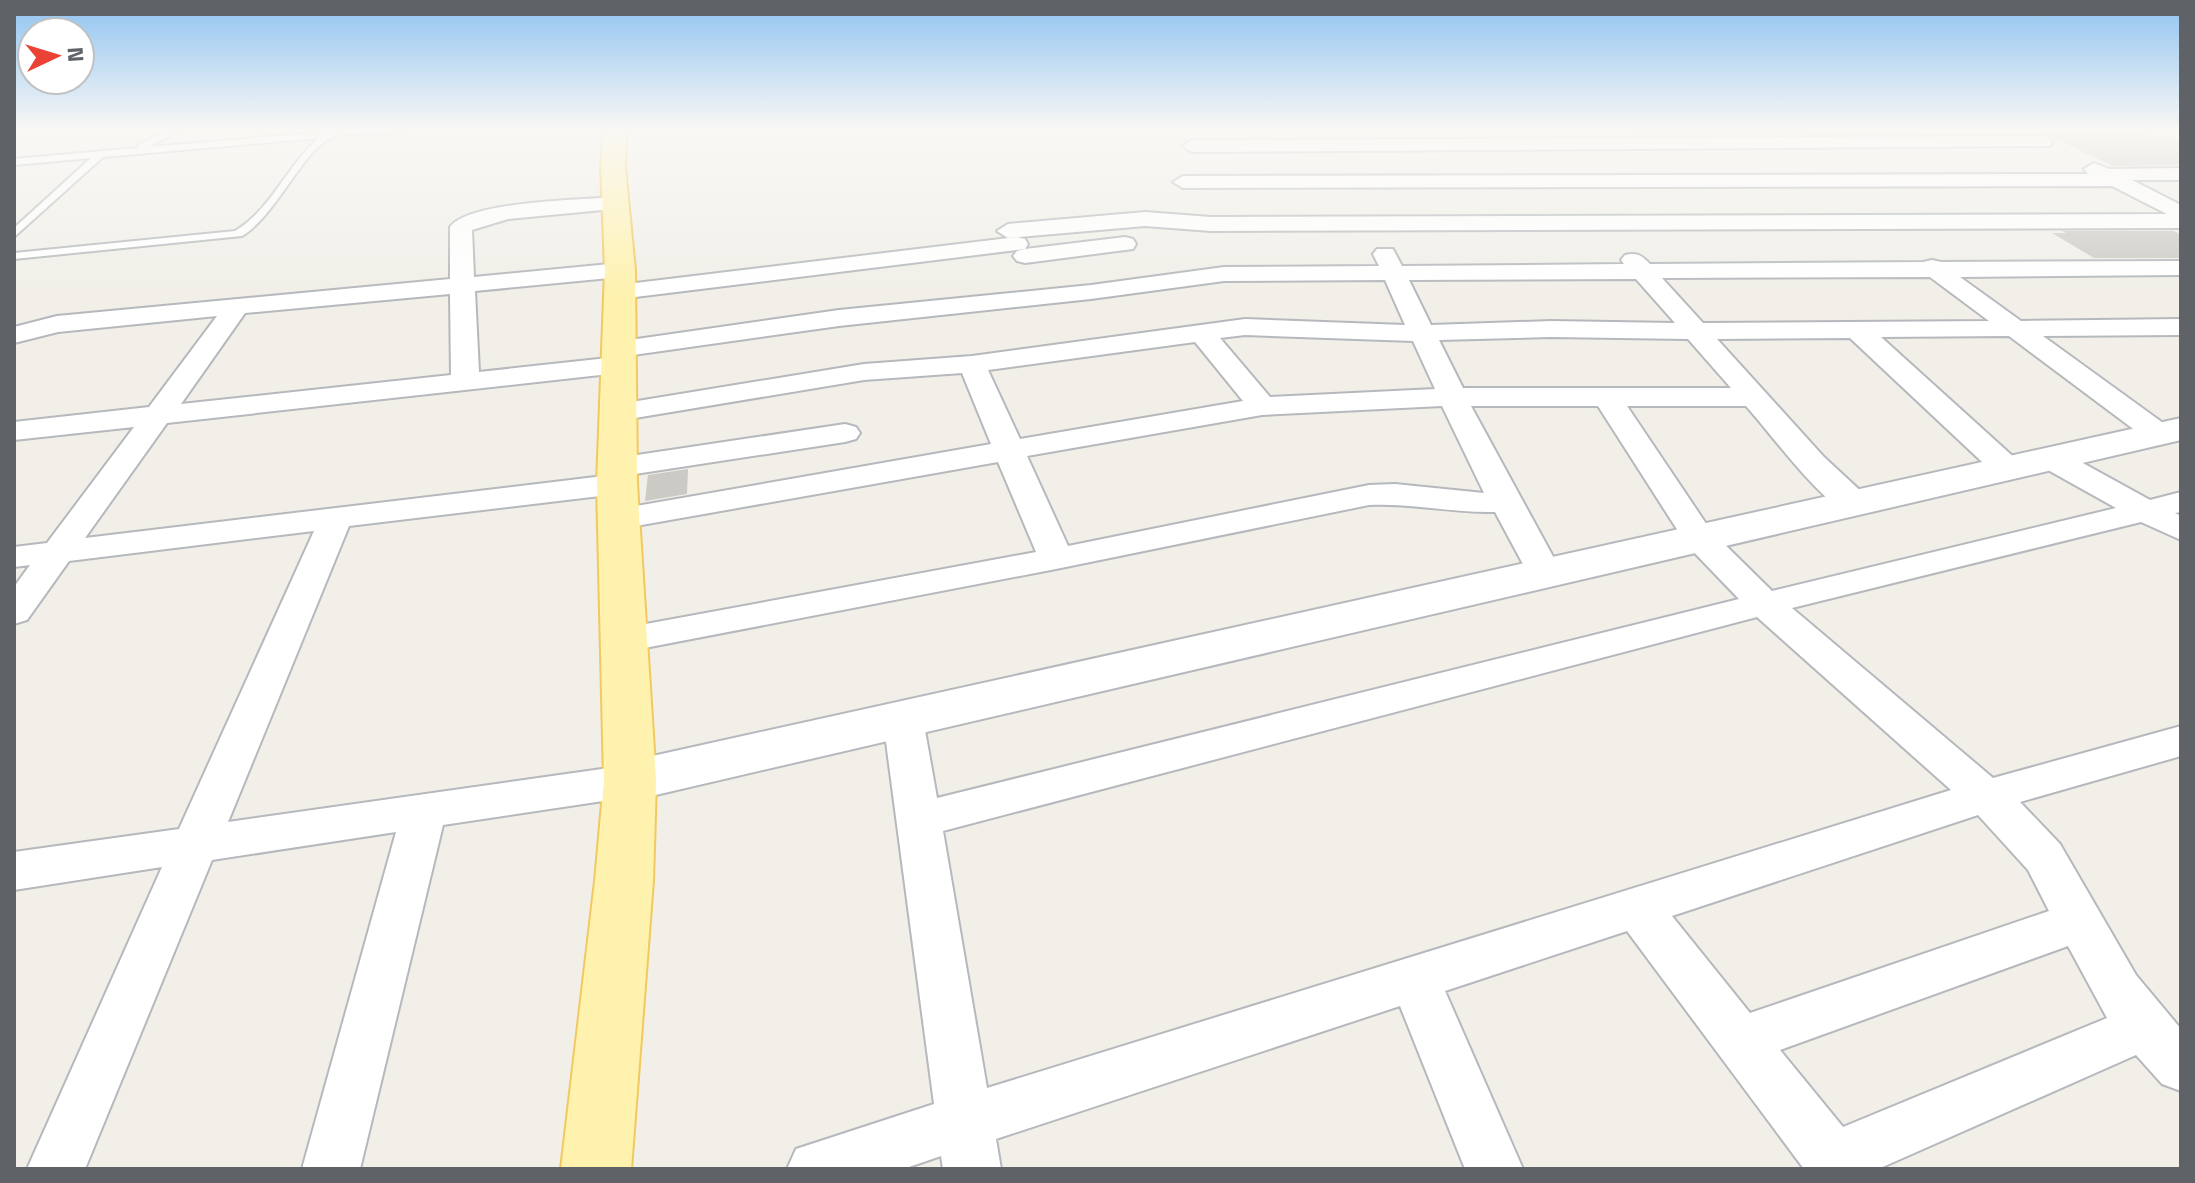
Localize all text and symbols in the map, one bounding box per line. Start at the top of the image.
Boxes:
north arrow [16,16,96,96]
text: N [58,46,93,63]

